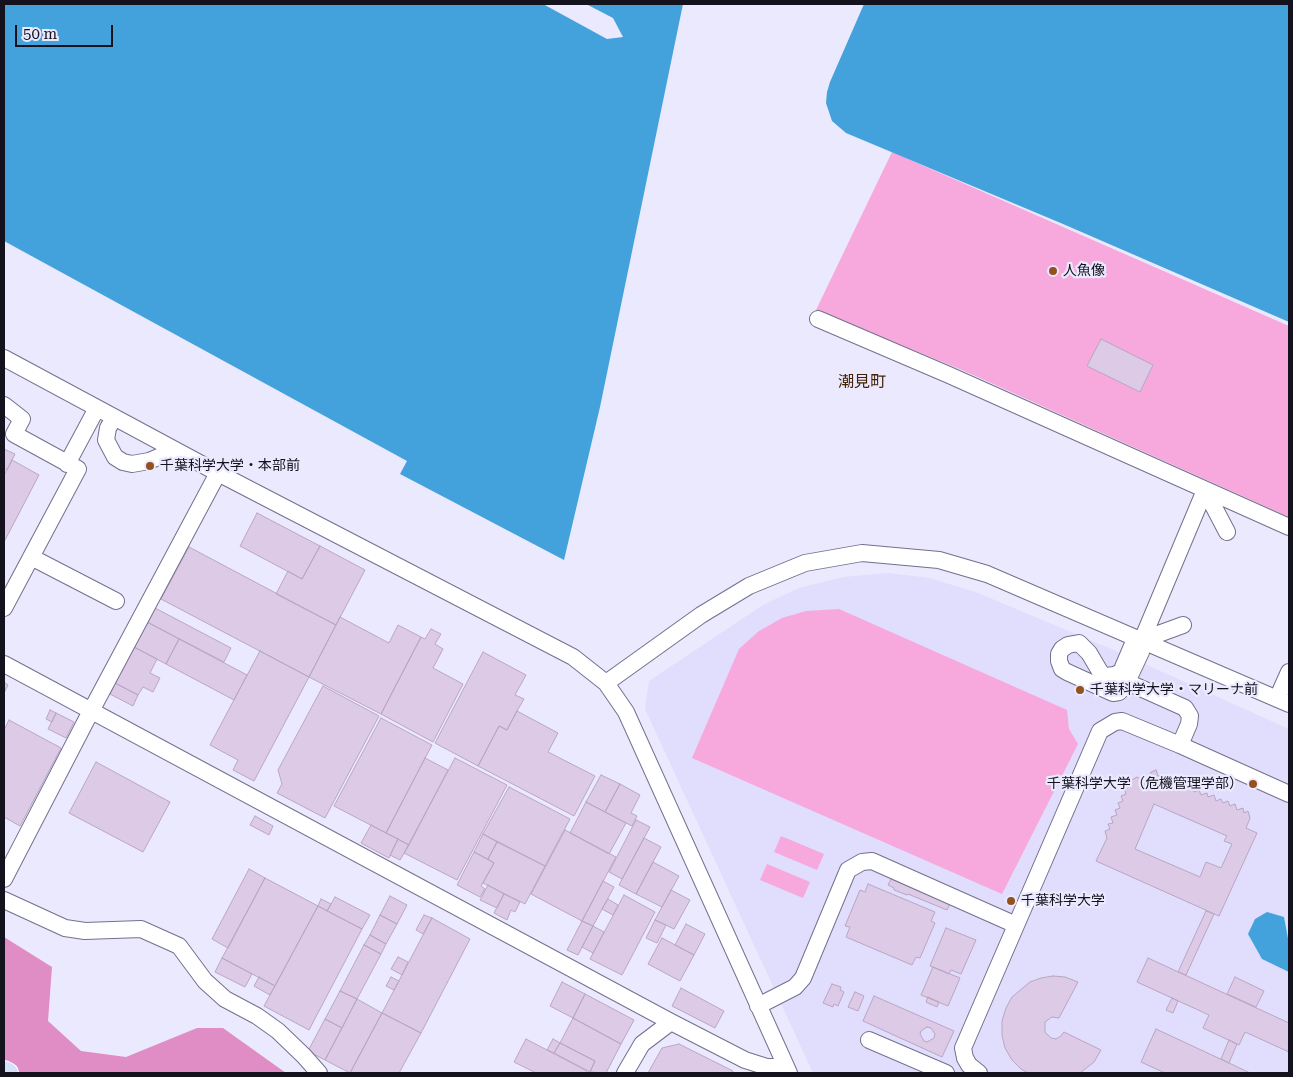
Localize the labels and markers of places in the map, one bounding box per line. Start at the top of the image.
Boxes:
place label: 人魚像 [1063,263,1105,279]
marker: 人魚像 [1047,265,1059,277]
place label: 千葉科学大学・本部前 [160,458,300,474]
marker: 千葉科学大学・本部前 [144,460,156,472]
place label: 千葉科学大学・マリーナ前 [1090,682,1258,698]
marker: 千葉科学大学・マリーナ前 [1074,684,1086,696]
place label: 千葉科学大学（危機管理学部） [1047,776,1243,792]
marker: 千葉科学大学（危機管理学部） [1247,778,1259,790]
place label: 千葉科学大学 [1021,893,1105,909]
marker: 千葉科学大学 [1005,895,1017,907]

